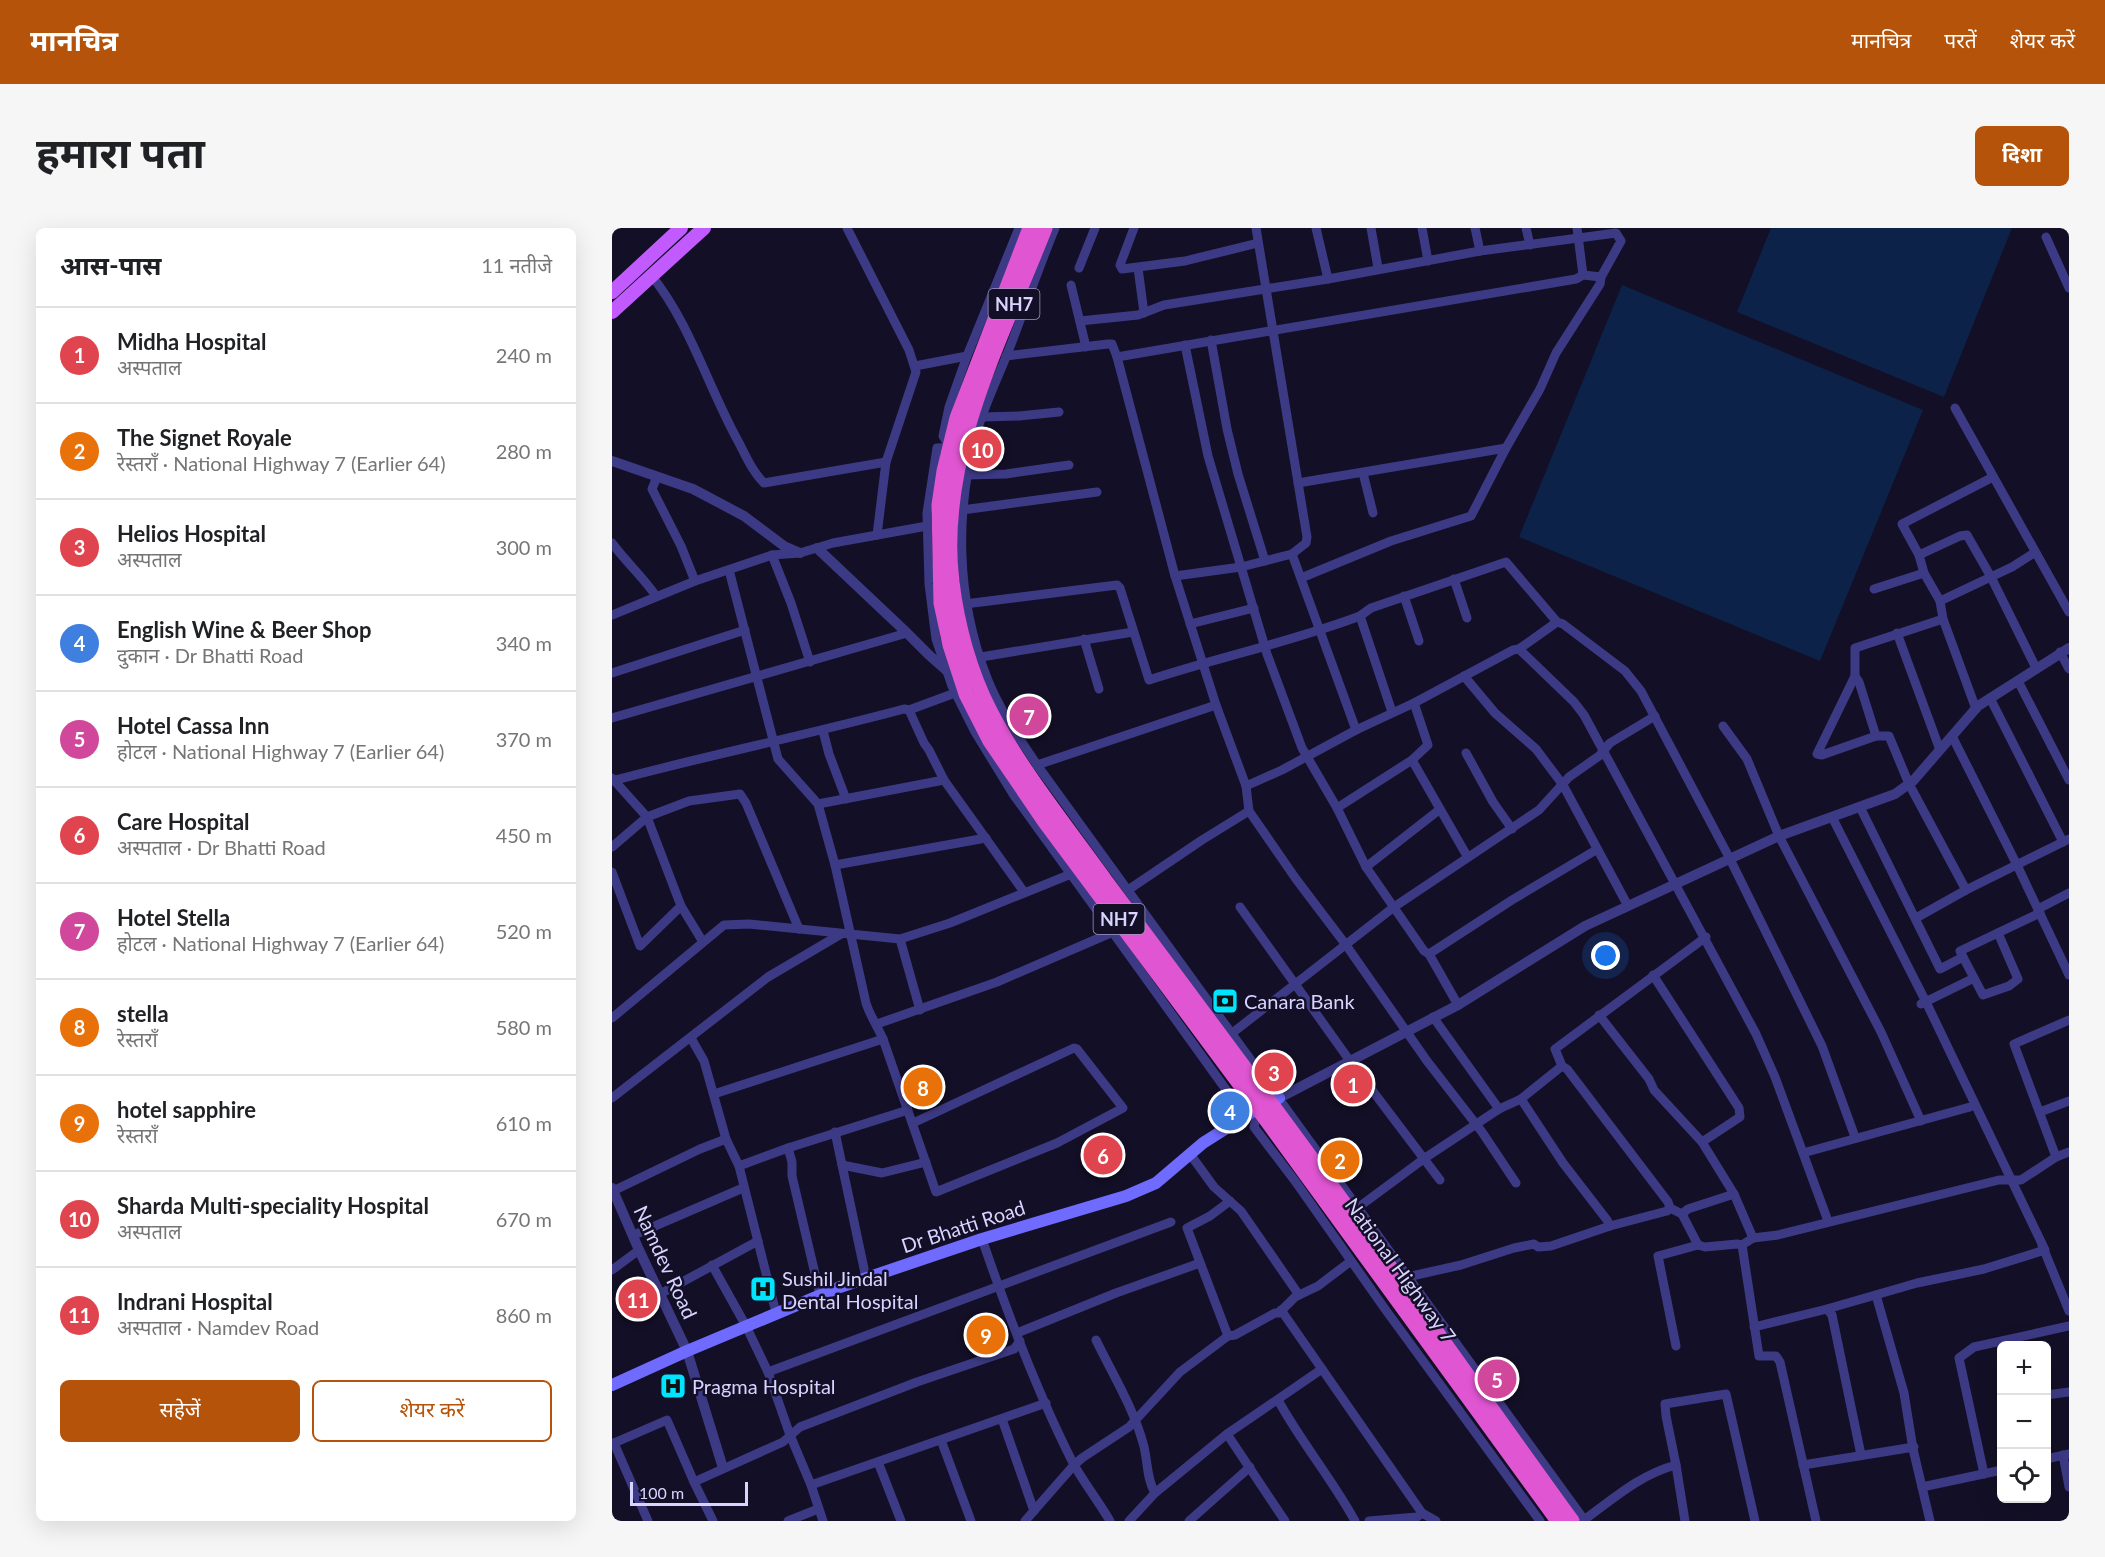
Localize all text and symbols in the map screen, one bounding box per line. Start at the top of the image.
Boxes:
text: मानचित्र [30,23,118,57]
text: मानचित्र [1851,27,1911,52]
text: परतें [1944,27,1977,52]
text: शेयर करें [2010,27,2075,52]
button: दिशा [1975,126,2069,186]
text: हमारा पता [36,127,205,177]
text: आस-पास [60,249,162,281]
text: 11 नतीजे [481,253,552,277]
road number: NH7 [988,289,1040,319]
text: Midha Hospital [117,328,266,355]
text: 1 [74,343,85,367]
text: 240 m [496,343,552,367]
text: अस्पताल [117,355,182,379]
text: The Signet Royale [117,424,292,451]
pin: 10 [962,426,1001,472]
text: 2 [74,439,85,463]
text: 280 m [496,439,552,463]
text: रेस्तराँ · National Highway 7 (Earlier 64) [117,451,446,475]
text: Helios Hospital [117,520,266,547]
text: 3 [74,535,85,559]
text: 300 m [496,535,552,559]
text: अस्पताल [117,547,182,571]
text: English Wine & Beer Shop [117,616,372,643]
text: 4 [74,631,85,655]
text: 340 m [496,631,552,655]
text: दुकान · Dr Bhatti Road [117,643,303,667]
pin: 7 [1010,694,1048,738]
text: Hotel Cassa Inn [117,712,269,739]
text: 5 [74,727,85,751]
text: 370 m [496,727,552,751]
text: होटल · National Highway 7 (Earlier 64) [117,739,444,763]
text: Care Hospital [117,808,250,835]
text: 6 [74,823,85,847]
text: 450 m [496,823,552,847]
text: अस्पताल · Dr Bhatti Road [117,835,326,859]
text: Hotel Stella [117,904,230,931]
road number: NH7 [1094,904,1144,934]
text: 7 [74,919,85,943]
text: 520 m [496,919,552,943]
text: होटल · National Highway 7 (Earlier 64) [117,931,444,955]
your location [1591,941,1620,970]
bank icon: Canara Bank [1210,986,1240,1016]
place label: Canara Bank [1244,989,1355,1013]
text: stella [117,1000,169,1027]
text: 8 [74,1015,85,1039]
text: 580 m [496,1015,552,1039]
text: रेस्तराँ [117,1027,158,1051]
pin: 3 [1254,1050,1294,1094]
pin: 1 [1334,1062,1372,1106]
pin: 8 [904,1064,942,1110]
pin: 4 [1210,1088,1250,1134]
text: hotel sapphire [117,1096,256,1123]
text: 9 [74,1111,85,1135]
text: 610 m [496,1111,552,1135]
text: रेस्तराँ [117,1123,158,1147]
pin: 6 [1084,1132,1122,1178]
pin: 2 [1320,1138,1360,1182]
text: Sharda Multi-speciality Hospital [117,1192,429,1219]
street label: National Highway 7 [1341,1193,1461,1347]
street label: Dr Bhatti Road [898,1195,1028,1257]
street label: Namdev Road [629,1202,703,1322]
text: 10 [68,1207,91,1231]
text: 670 m [496,1207,552,1231]
text: अस्पताल [117,1219,182,1243]
place label: Sushil Jindal Dental Hospital [782,1266,918,1313]
hospital icon: Sushil Jindal Dental Hospital [748,1274,778,1304]
pin: 11 [618,1276,658,1322]
text: Indrani Hospital [117,1288,273,1315]
text: 11 [68,1303,91,1327]
text: 860 m [496,1303,552,1327]
pin: 9 [966,1312,1006,1358]
text: अस्पताल · Namdev Road [117,1315,319,1339]
map controls [1997,1341,2051,1503]
button: + [1997,1341,2051,1395]
pin: 5 [1478,1356,1516,1402]
hospital icon: Pragma Hospital [658,1371,688,1401]
place label: Pragma Hospital [692,1374,836,1398]
button: सहेजें [60,1380,300,1442]
button: शेयर करें [312,1380,552,1442]
button: − [1997,1395,2051,1449]
button: locate [1997,1449,2051,1503]
scale bar [630,1479,748,1506]
text: 100 m [639,1483,684,1502]

